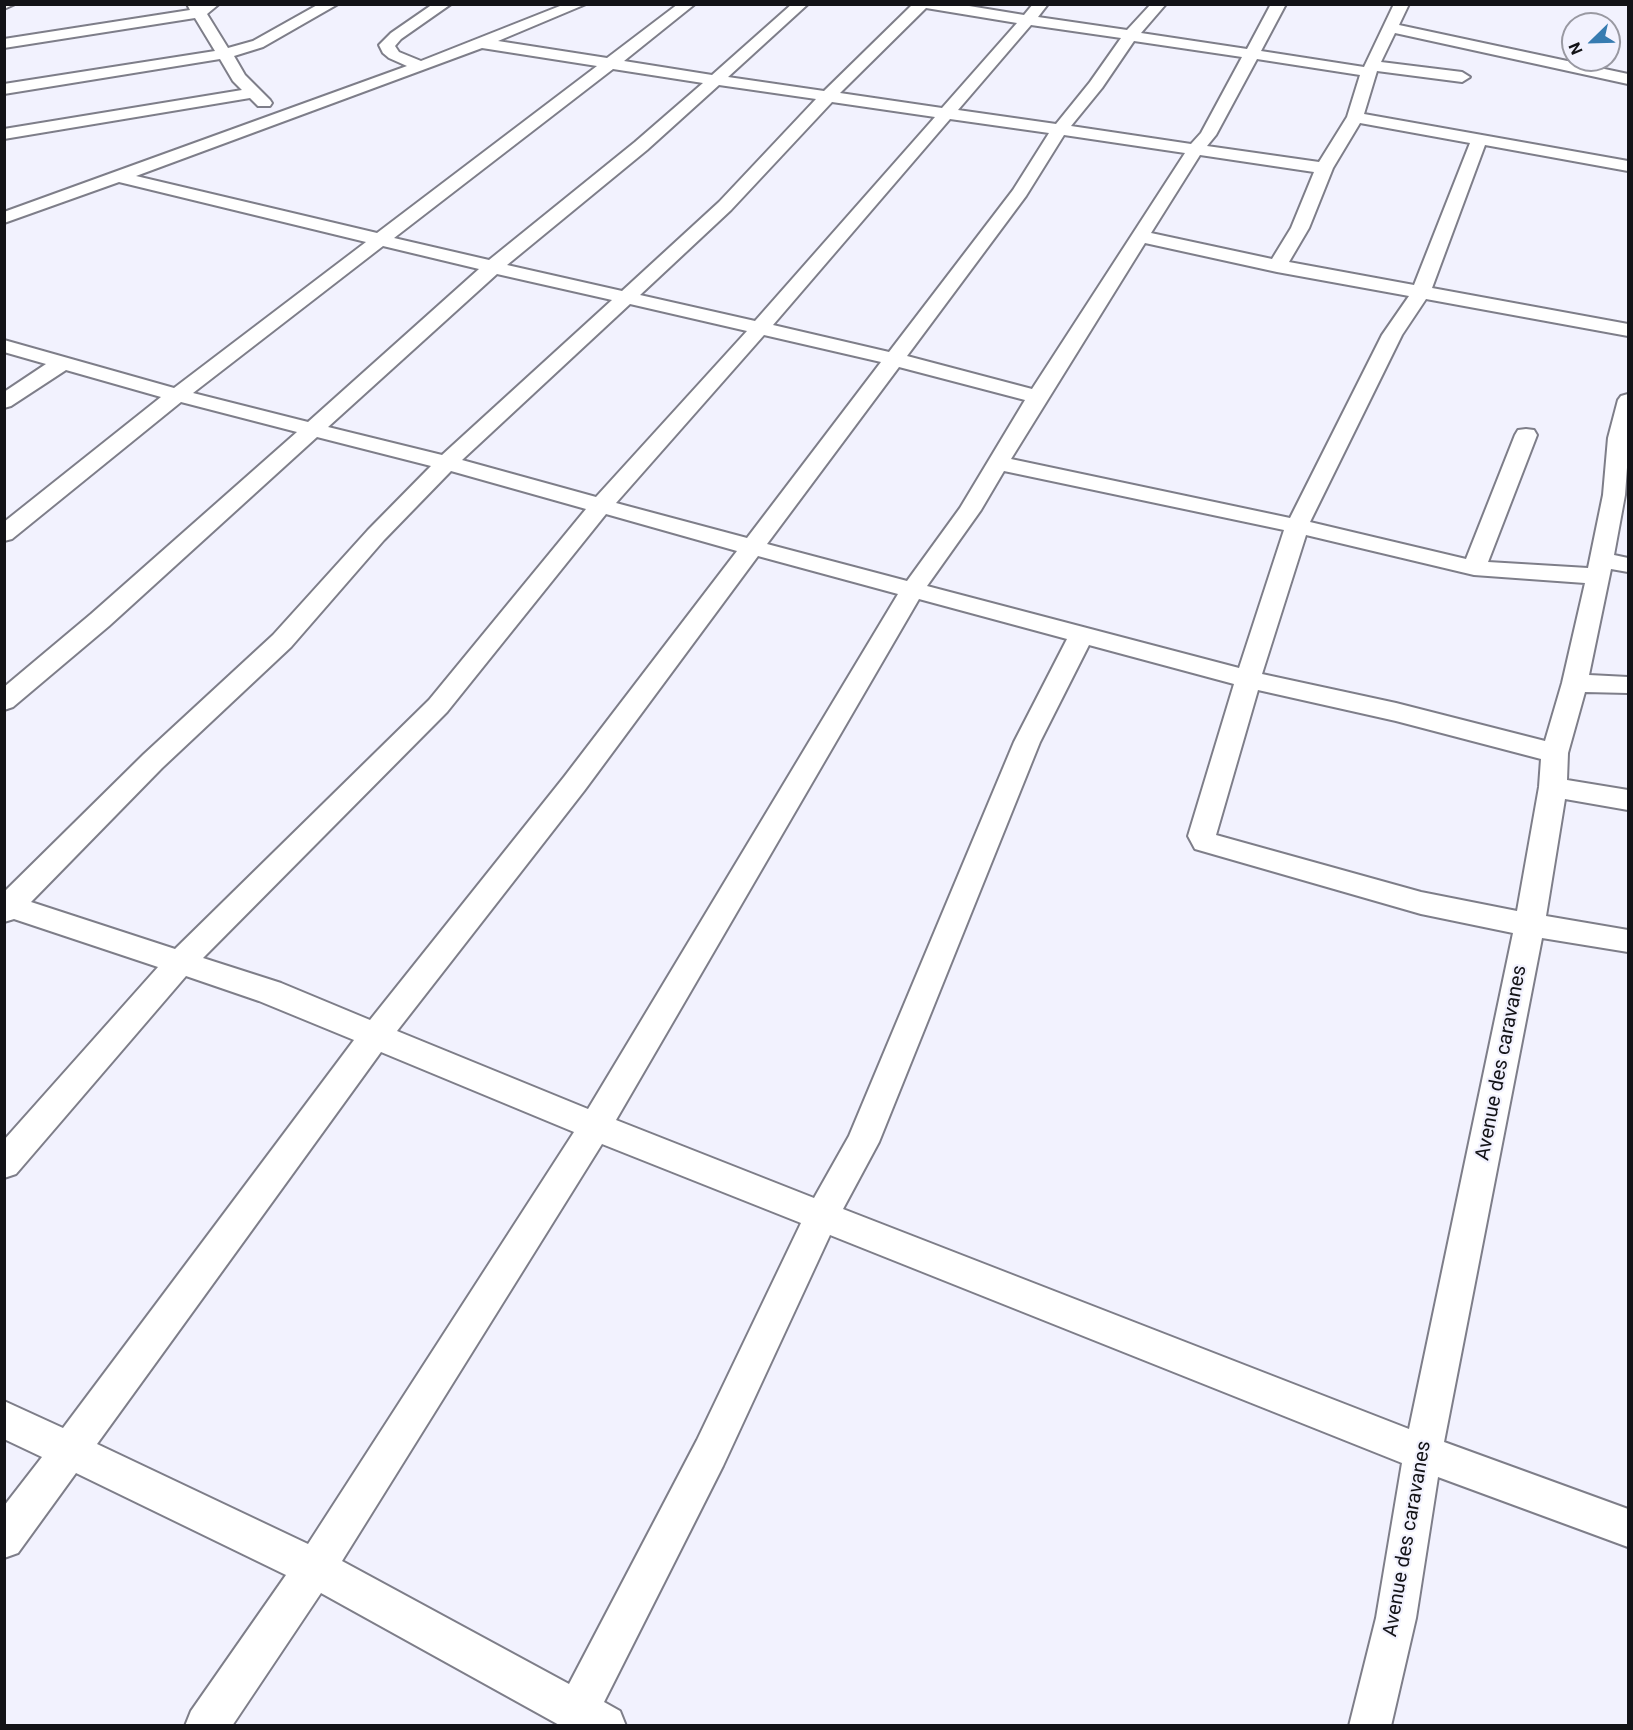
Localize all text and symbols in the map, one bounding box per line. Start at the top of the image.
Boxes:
north arrow [1561,12,1621,72]
text: N [1565,40,1587,57]
street label: Avenue des caravanes [1471,963,1533,1163]
street label: Avenue des caravanes [1379,1439,1437,1639]

